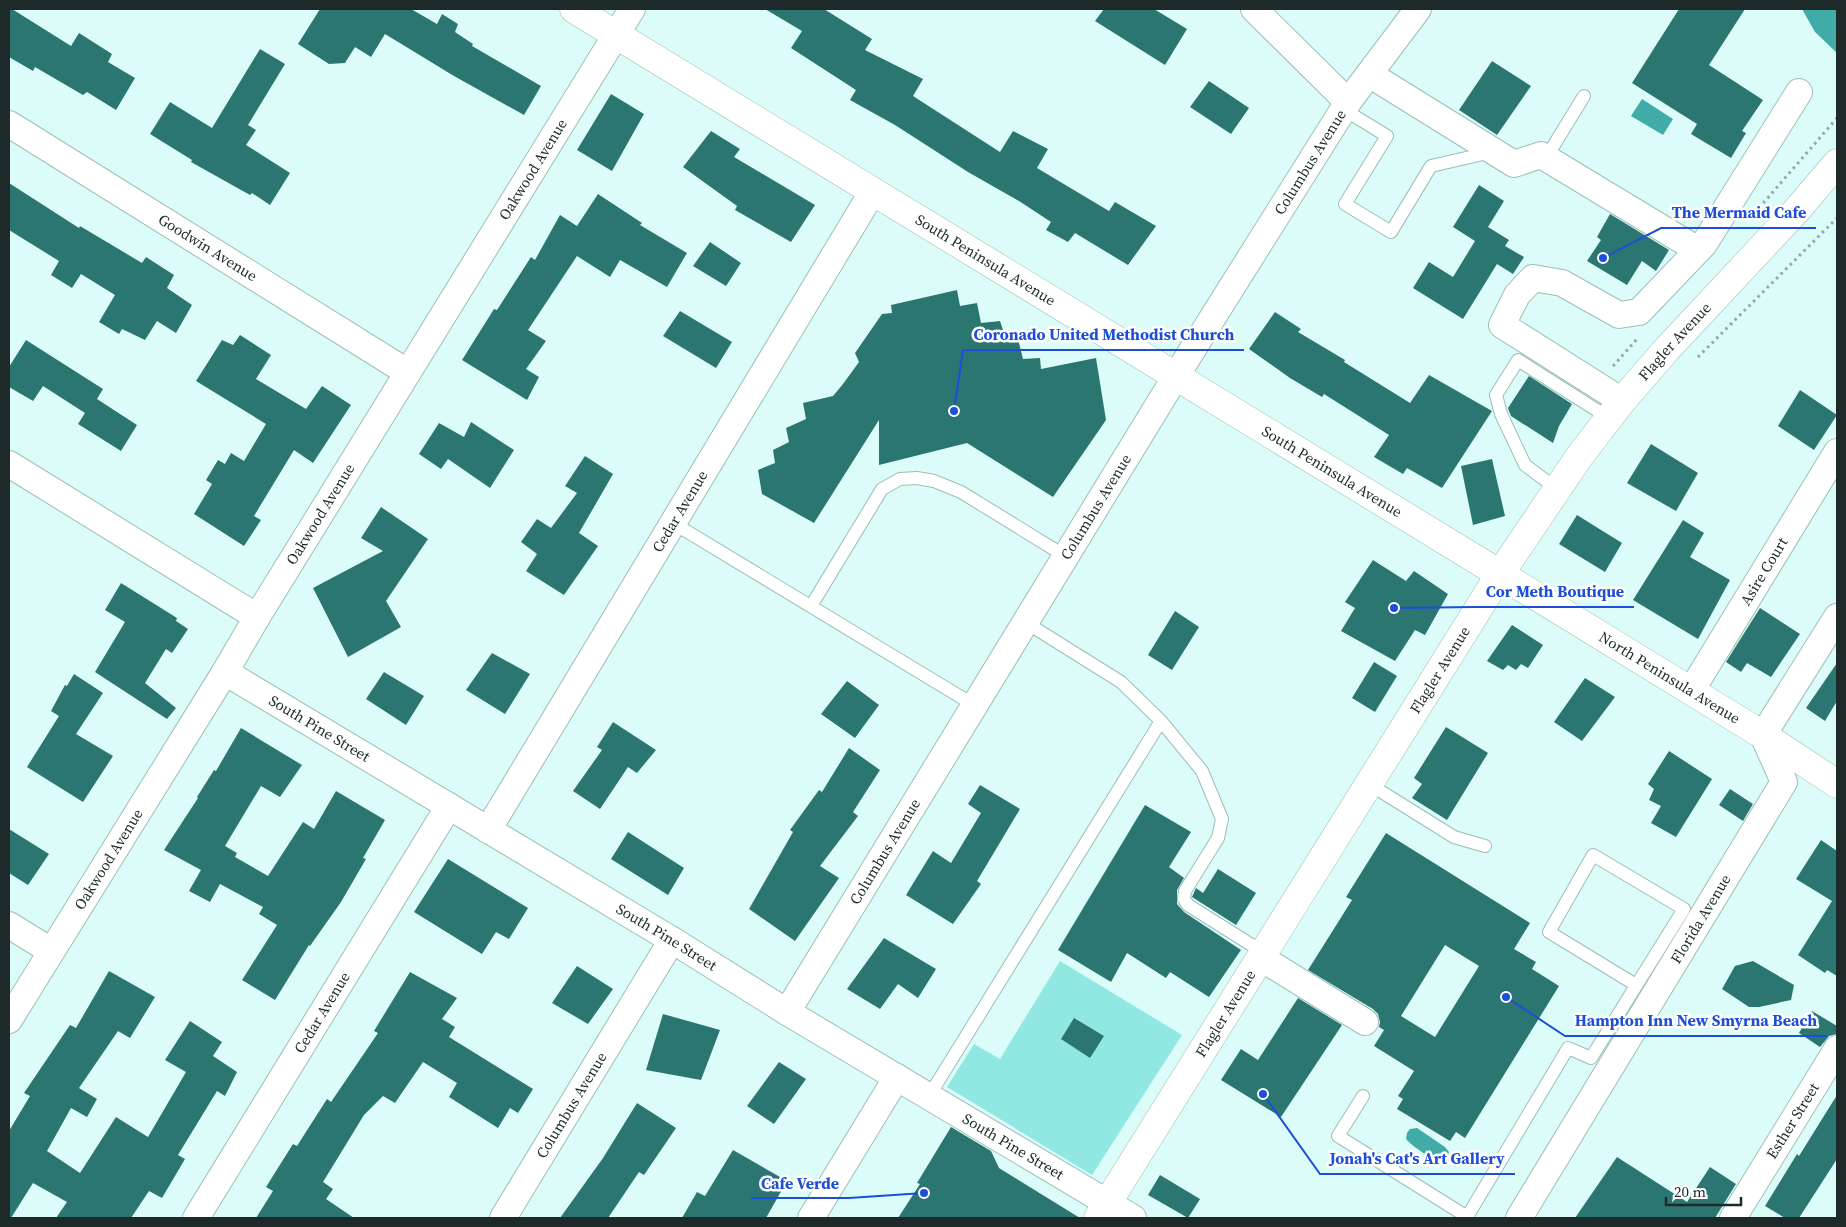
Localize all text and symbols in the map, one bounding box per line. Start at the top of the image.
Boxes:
street label: Columbus Avenue [1269,105,1351,219]
street label: Oakwood Avenue [493,114,572,224]
callout: The Mermaid Cafe [1661,197,1816,228]
text: The Mermaid Cafe [1672,201,1806,223]
street label: Goodwin Avenue [154,209,262,286]
street label: South Peninsula Avenue [912,209,1060,311]
street label: Flagler Avenue [1633,297,1716,385]
callout: Coronado United Methodist Church [963,319,1244,350]
text: Coronado United Methodist Church [974,323,1235,345]
street label: South Peninsula Avenue [1258,420,1407,522]
street label: Columbus Avenue [1055,449,1136,564]
street label: Oakwood Avenue [281,459,359,569]
street label: Cedar Avenue [647,466,713,556]
street label: Asire Court [1735,533,1792,609]
callout: Cor Meth Boutique [1475,576,1634,607]
text: Cor Meth Boutique [1486,580,1624,602]
street label: Flagler Avenue [1404,622,1475,717]
street label: North Peninsula Avenue [1595,626,1745,729]
street label: South Pine Street [265,690,374,767]
street label: Columbus Avenue [844,794,925,908]
street label: Oakwood Avenue [69,804,148,914]
street label: Florida Avenue [1665,870,1736,967]
street label: South Pine Street [612,898,721,976]
street label: Flagler Avenue [1190,965,1261,1061]
street label: Cedar Avenue [289,967,355,1057]
callout: Hampton Inn New Smyrna Beach [1565,1005,1827,1036]
text: Hampton Inn New Smyrna Beach [1575,1009,1817,1031]
street label: Columbus Avenue [531,1048,612,1162]
street label: Esther Street [1761,1079,1824,1163]
street label: South Pine Street [959,1108,1068,1185]
callout: Jonah's Cat's Art Gallery [1320,1143,1515,1174]
text: Jonah's Cat's Art Gallery [1328,1147,1505,1169]
callout: Cafe Verde [751,1167,849,1198]
text: Cafe Verde [761,1172,839,1194]
scale bar [1666,1174,1741,1206]
text: 20 m [1674,1181,1706,1202]

